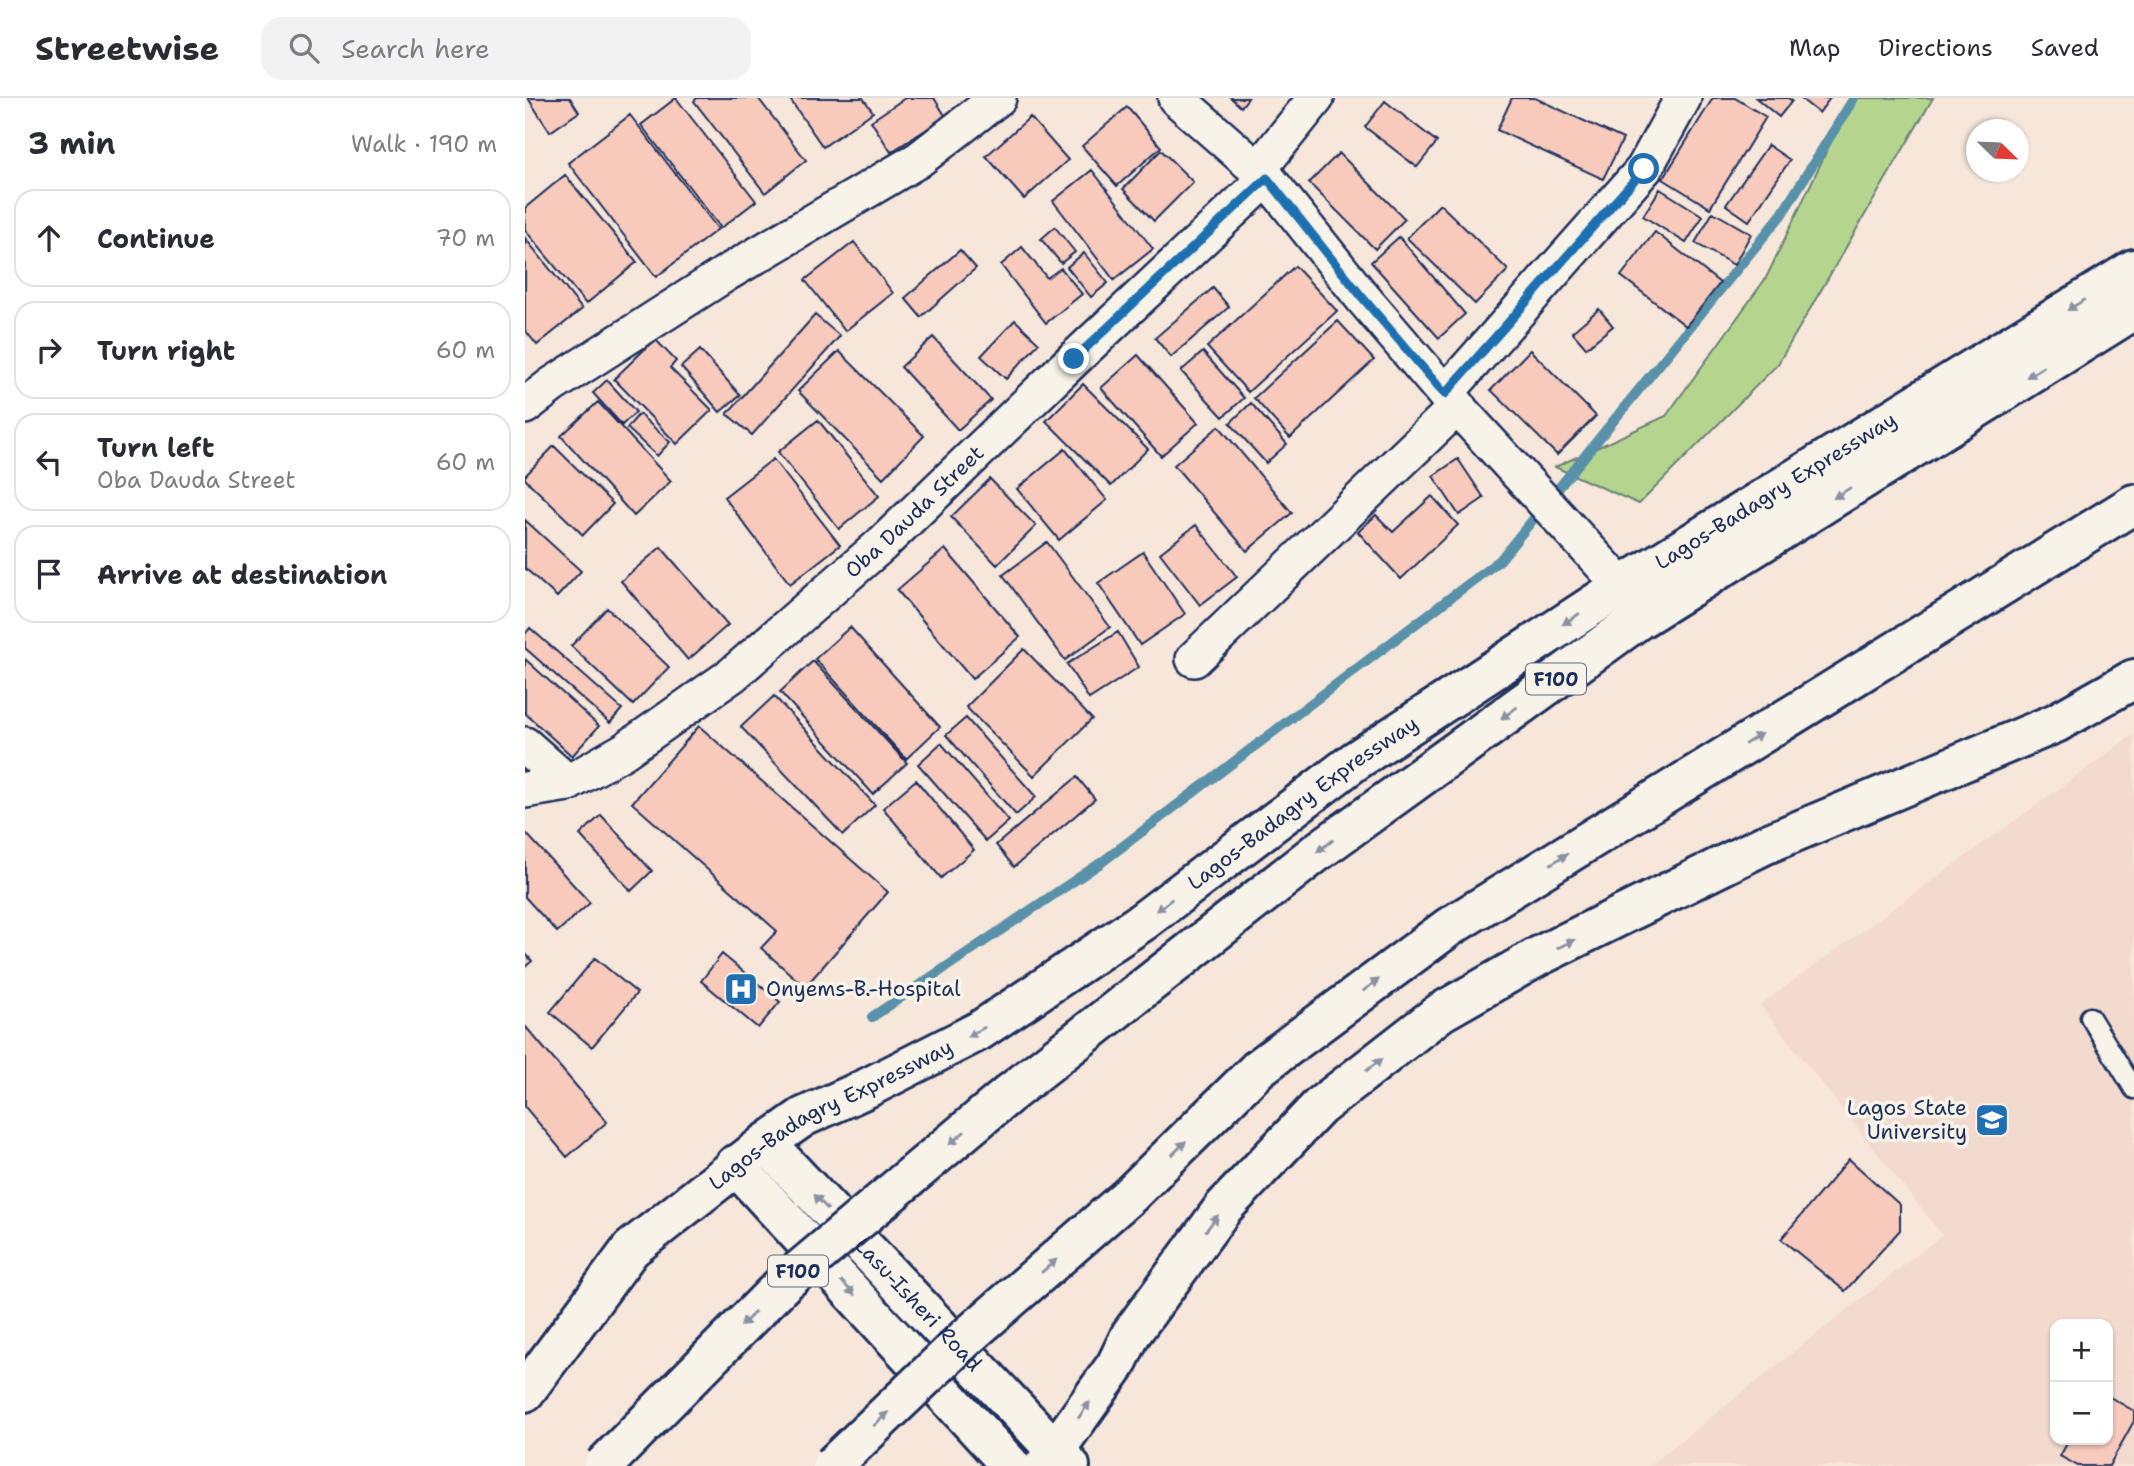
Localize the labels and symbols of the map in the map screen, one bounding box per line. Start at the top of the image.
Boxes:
north arrow [1966,119,2029,182]
route start [1628,153,1659,184]
one-way arrow [2066,299,2086,312]
route end [1058,343,1089,374]
one-way arrow [2025,366,2044,379]
street label: Lagos-Badagry Expressway [1650,405,1902,576]
street label: Oba Dauda Street [839,439,990,584]
one-way arrow [1832,486,1851,499]
one-way arrow [1561,613,1580,626]
road number: F100 [1526,664,1586,694]
one-way arrow [1500,706,1518,720]
street label: Lagos-Badagry Expressway [1182,710,1423,897]
one-way arrow [1743,733,1762,746]
one-way arrow [1316,839,1334,853]
one-way arrow [1550,852,1569,865]
one-way arrow [1156,898,1174,913]
one-way arrow [1556,938,1576,949]
hospital icon: Onyems-B.-Hospital [722,970,760,1008]
place label: Onyems-B.-Hospital [766,975,961,1003]
one-way arrow [1361,978,1379,993]
one-way arrow [966,1026,985,1038]
street label: Lagos-Badagry Expressway [703,1033,957,1197]
one-way arrow [1365,1058,1383,1072]
place label: Lagos State University [1847,1094,1967,1146]
school or university icon: Lagos State University [1973,1101,2011,1139]
one-way arrow [948,1130,966,1146]
one-way arrow [1170,1139,1187,1156]
one-way arrow [814,1194,830,1211]
one-way arrow [1205,1215,1220,1233]
street label: Lasu-Isheri Road [848,1232,988,1378]
road number: F100 [768,1256,828,1287]
one-way arrow [1040,1258,1057,1274]
one-way arrow [839,1279,855,1296]
one-way arrow [741,1310,757,1327]
one-way arrow [1077,1401,1090,1420]
one-way arrow [872,1411,889,1427]

